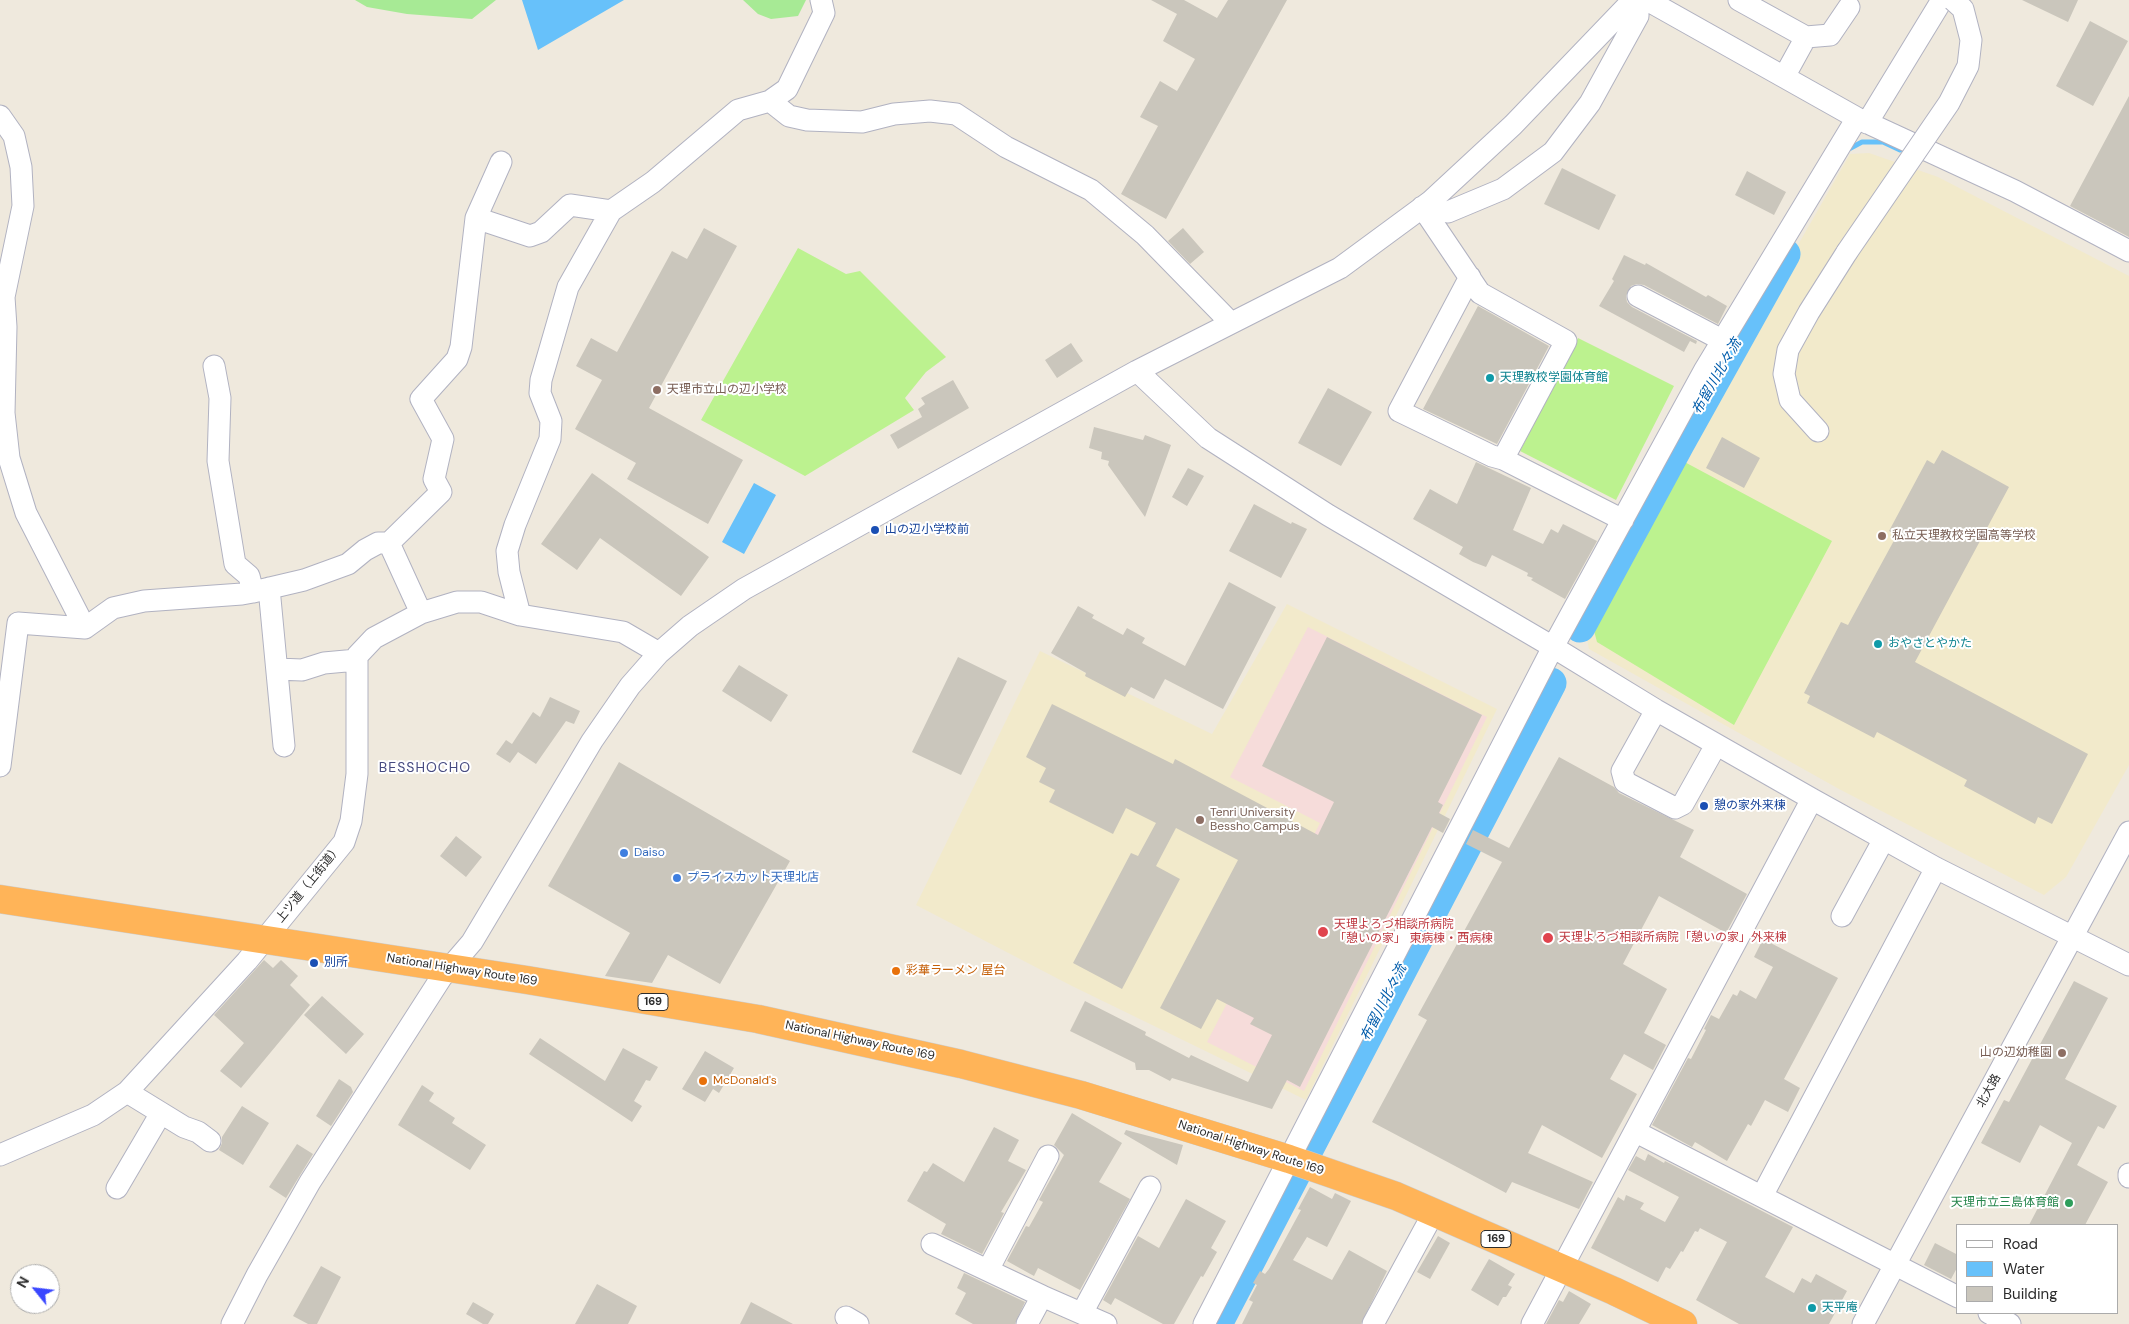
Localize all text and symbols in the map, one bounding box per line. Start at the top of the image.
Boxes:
water label: 布留川北々流 [1689,336,1745,418]
place label: 天理教校学園体育館 [1500,371,1608,385]
marker: 天理教校学園体育館 [1484,372,1496,384]
place label: 天理市立山の辺小学校 [667,383,787,397]
marker: 天理市立山の辺小学校 [651,384,663,396]
place label: 山の辺小学校前 [885,523,969,537]
marker: 山の辺小学校前 [869,524,881,536]
place label: 私立天理教校学園高等学校 [1892,529,2036,543]
marker: 私立天理教校学園高等学校 [1876,530,1888,542]
place label: おやさとやかた [1888,637,1972,651]
marker: おやさとやかた [1872,638,1884,650]
district label: BESSHOCHO [378,760,472,776]
place label: 憩の家外来棟 [1714,799,1786,813]
marker: 憩の家外来棟 [1698,800,1710,812]
place label: Tenri University Bessho Campus [1210,806,1300,834]
marker: Tenri University Bessho Campus [1194,814,1206,826]
street label: 上ツ道（上街道） [273,842,345,926]
place label: Daiso [634,846,665,860]
marker: Daiso [618,847,630,859]
place label: プライスカット天理北店 [687,871,819,885]
marker: プライスカット天理北店 [671,872,683,884]
place label: 天理よろづ相談所病院 「憩いの家」 東病棟・西病棟 [1334,918,1493,946]
marker: 天理よろづ相談所病院 「憩いの家」 東病棟・西病棟 [1316,925,1330,939]
marker: 天理よろづ相談所病院「憩いの家」外来棟 [1541,931,1555,945]
place label: 天理よろづ相談所病院「憩いの家」外来棟 [1559,931,1787,945]
street label: National Highway Route 169 [386,951,538,989]
place label: 別所 [324,956,348,970]
marker: 別所 [308,957,320,969]
water label: 布留川北々流 [1357,962,1411,1044]
place label: 彩華ラーメン 屋台 [906,964,1005,978]
marker: 彩華ラーメン 屋台 [890,965,902,977]
road number: 169 [638,994,668,1010]
street label: National Highway Route 169 [784,1018,936,1064]
place label: 山の辺幼稚園 [1980,1046,2052,1060]
marker: 山の辺幼稚園 [2056,1047,2068,1059]
street label: 北大路 [1974,1072,2004,1110]
place label: McDonald's [713,1074,777,1088]
marker: McDonald's [697,1075,709,1087]
street label: National Highway Route 169 [1176,1118,1326,1178]
place label: 天理市立三島体育館 [1951,1196,2059,1210]
marker: 天理市立三島体育館 [2063,1197,2075,1209]
legend [1956,1224,2119,1314]
road number: 169 [1481,1230,1511,1248]
text: Road [2003,1234,2038,1254]
text: Water [2003,1259,2044,1279]
north arrow [10,1264,60,1314]
text: N [12,1273,33,1291]
text: Building [2003,1284,2058,1304]
place label: 天平庵 [1822,1301,1858,1315]
marker: 天平庵 [1806,1302,1818,1314]

